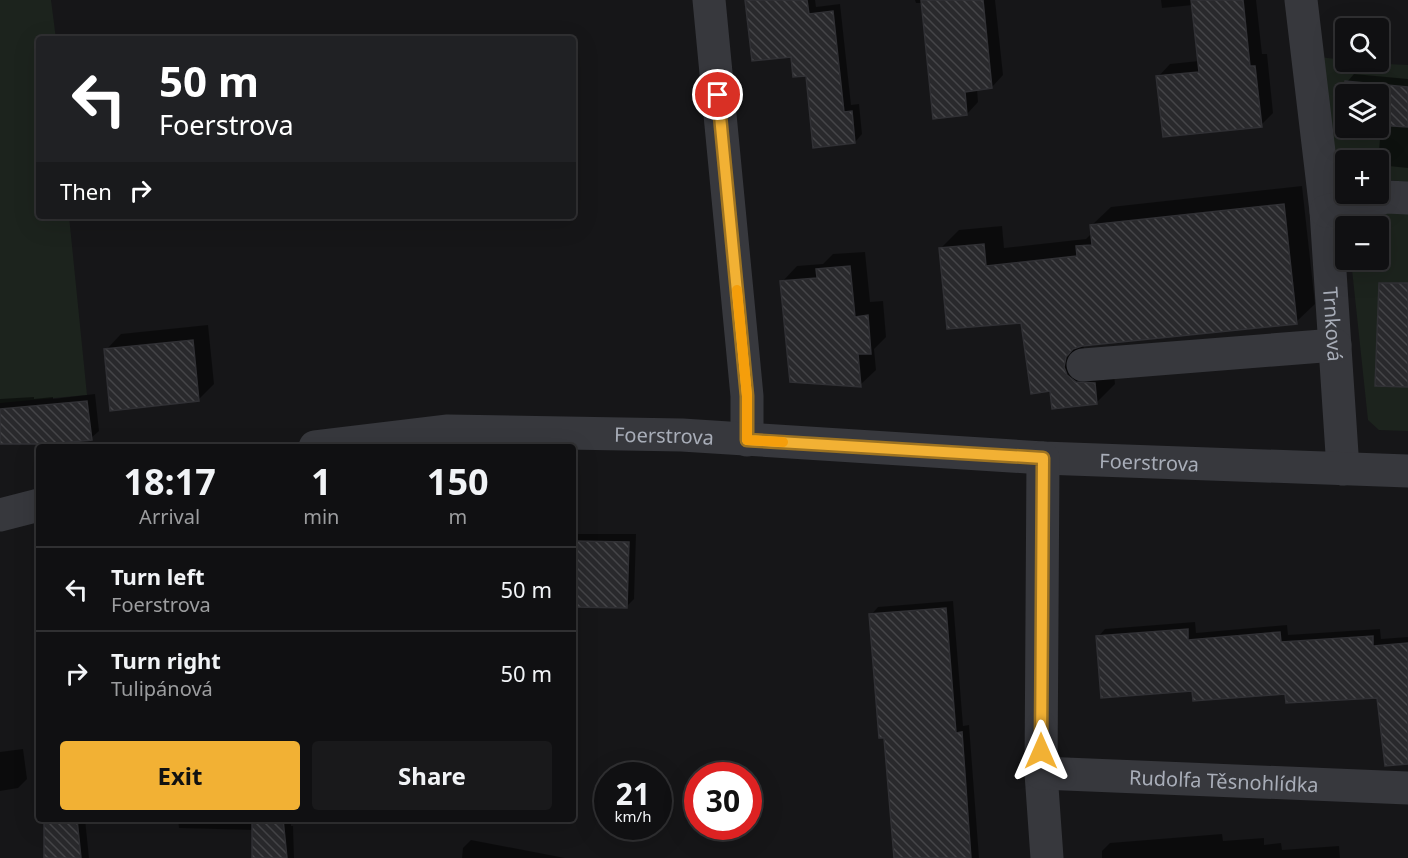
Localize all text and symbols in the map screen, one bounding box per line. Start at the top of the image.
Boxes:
map controls [1335,18,1389,270]
button: search [1335,18,1389,72]
text: 50 m [159,52,259,109]
icon: left [60,60,138,138]
pin [692,69,743,120]
icon: arrive [701,78,734,111]
button: layers [1335,84,1389,138]
text: Foerstrova [159,106,294,143]
button: + [1335,150,1389,204]
icon: right [124,174,157,207]
text: Then [60,176,112,206]
button: − [1335,216,1389,270]
street label: Trnková [1318,286,1349,362]
street label: Foerstrova [614,420,715,451]
street label: Foerstrova [1099,447,1200,477]
text: 18:17 [123,457,216,506]
text: 1 [311,457,332,506]
text: 150 [427,457,489,506]
text: Arrival [139,503,200,530]
text: min [303,503,339,530]
text: m [448,503,467,530]
text: Turn left [111,561,205,591]
icon: left [60,573,93,606]
text: 50 m [501,574,552,604]
text: Foerstrova [111,591,211,618]
text: Turn right [111,645,221,675]
icon: right [60,657,93,690]
text: 50 m [501,658,552,688]
text: Tulipánová [111,675,213,702]
position arrow [1009,719,1073,783]
button: Exit [60,741,300,810]
button: Share [312,741,552,810]
speed limit sign: 30 [684,762,762,840]
street label: Rudolfa Těsnohlídka [1128,763,1319,798]
text: 21 [616,773,650,814]
text: km/h [615,806,651,826]

